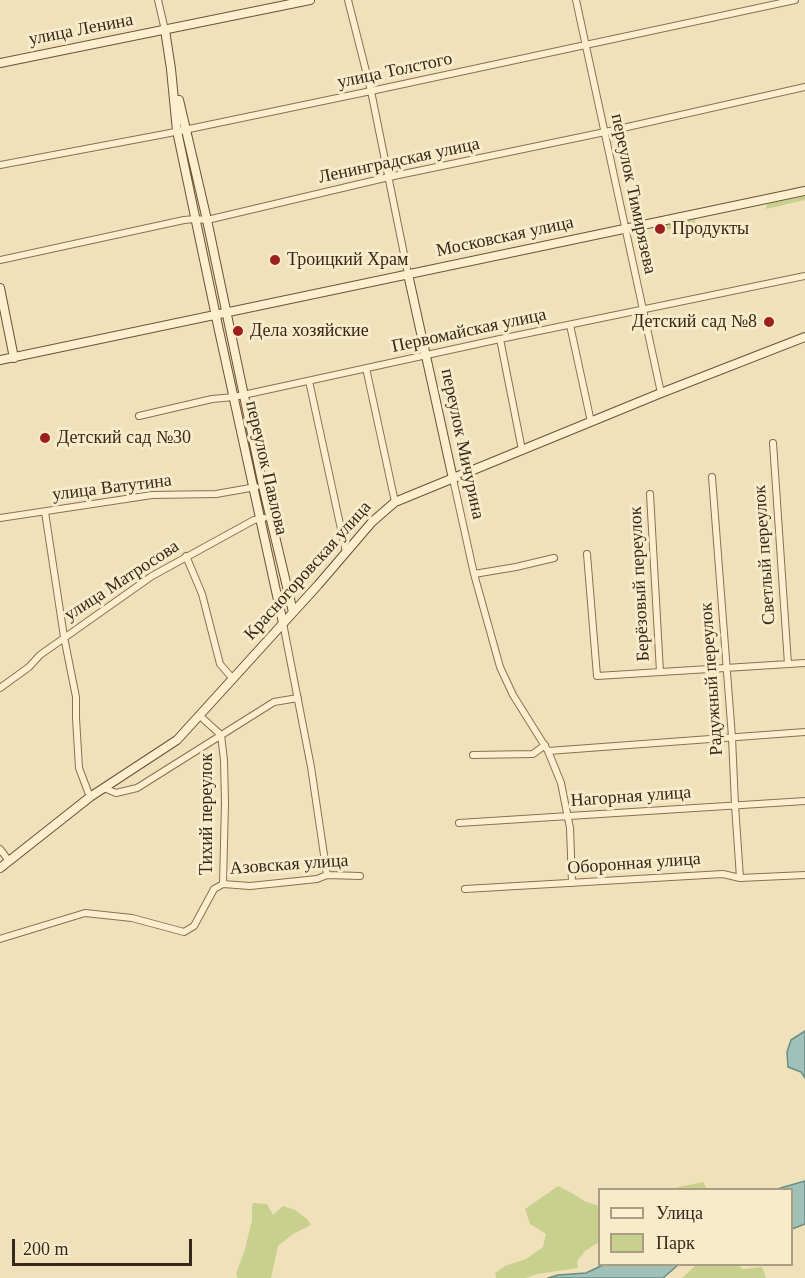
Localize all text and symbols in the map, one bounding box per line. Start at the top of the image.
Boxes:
street label: улица Ленина [27,9,135,51]
street label: улица Толстого [336,48,454,94]
street label: переулок Тимирязева [605,112,661,276]
street label: Ленинградская улица [316,133,482,189]
street label: Московская улица [434,212,576,262]
place label: Продукты [672,218,749,240]
marker: Продукты [653,222,667,236]
place label: Троицкий Храм [287,249,408,271]
marker: Троицкий Храм [268,253,282,267]
street label: Первомайская улица [390,304,548,358]
place label: Детский сад №8 [632,311,757,333]
marker: Детский сад №8 [762,315,776,329]
place label: Дела хозяйские [250,320,369,342]
marker: Дела хозяйские [231,324,245,338]
street label: переулок Мичурина [435,367,489,521]
street label: переулок Павлова [240,399,292,537]
place label: Детский сад №30 [57,427,191,449]
marker: Детский сад №30 [38,431,52,445]
street label: улица Ватутина [51,470,173,506]
street label: Светлый переулок [749,484,781,626]
street label: Красногоровская улица [240,497,376,645]
street label: Берёзовый переулок [625,506,655,662]
street label: улица Матросова [61,536,183,626]
street label: Радужный переулок [696,602,728,756]
street label: Тихий переулок [196,753,218,875]
street label: Нагорная улица [570,782,692,812]
street label: Оборонная улица [567,849,701,879]
street label: Азовская улица [229,850,349,880]
legend [598,1188,793,1266]
text: Улица [656,1203,703,1223]
scale bar [15,1227,195,1265]
text: Парк [656,1233,695,1253]
text: 200 m [23,1239,69,1259]

